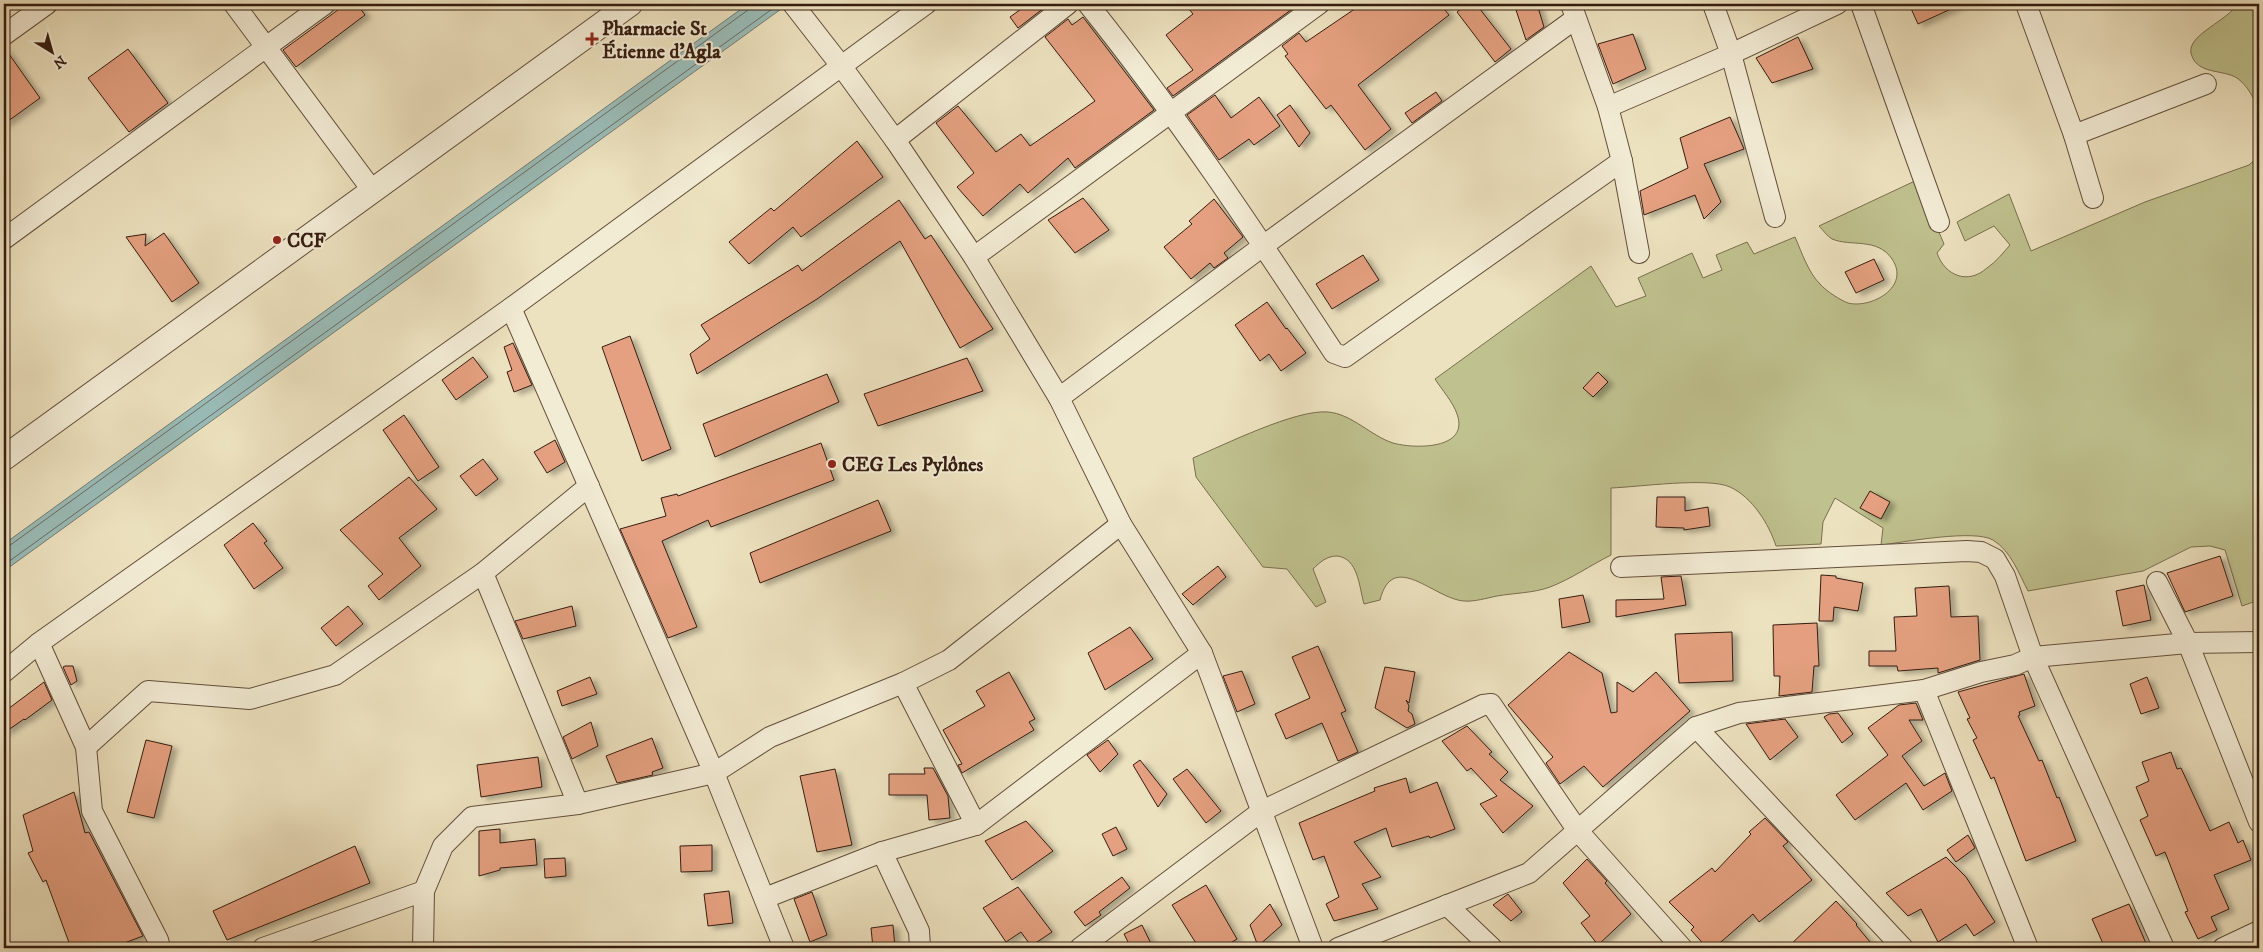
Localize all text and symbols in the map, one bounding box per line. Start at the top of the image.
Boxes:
place label: Pharmacie St Étienne d'Agla [602,17,721,65]
north arrow [28,28,78,78]
marker: Pharmacie St Étienne d'Agla [586,33,598,45]
text: N [49,51,69,73]
place label: CCF [287,229,327,254]
marker: CCF [271,234,283,246]
place label: CEG Les Pylônes [842,453,983,478]
marker: CEG Les Pylônes [826,458,838,470]

